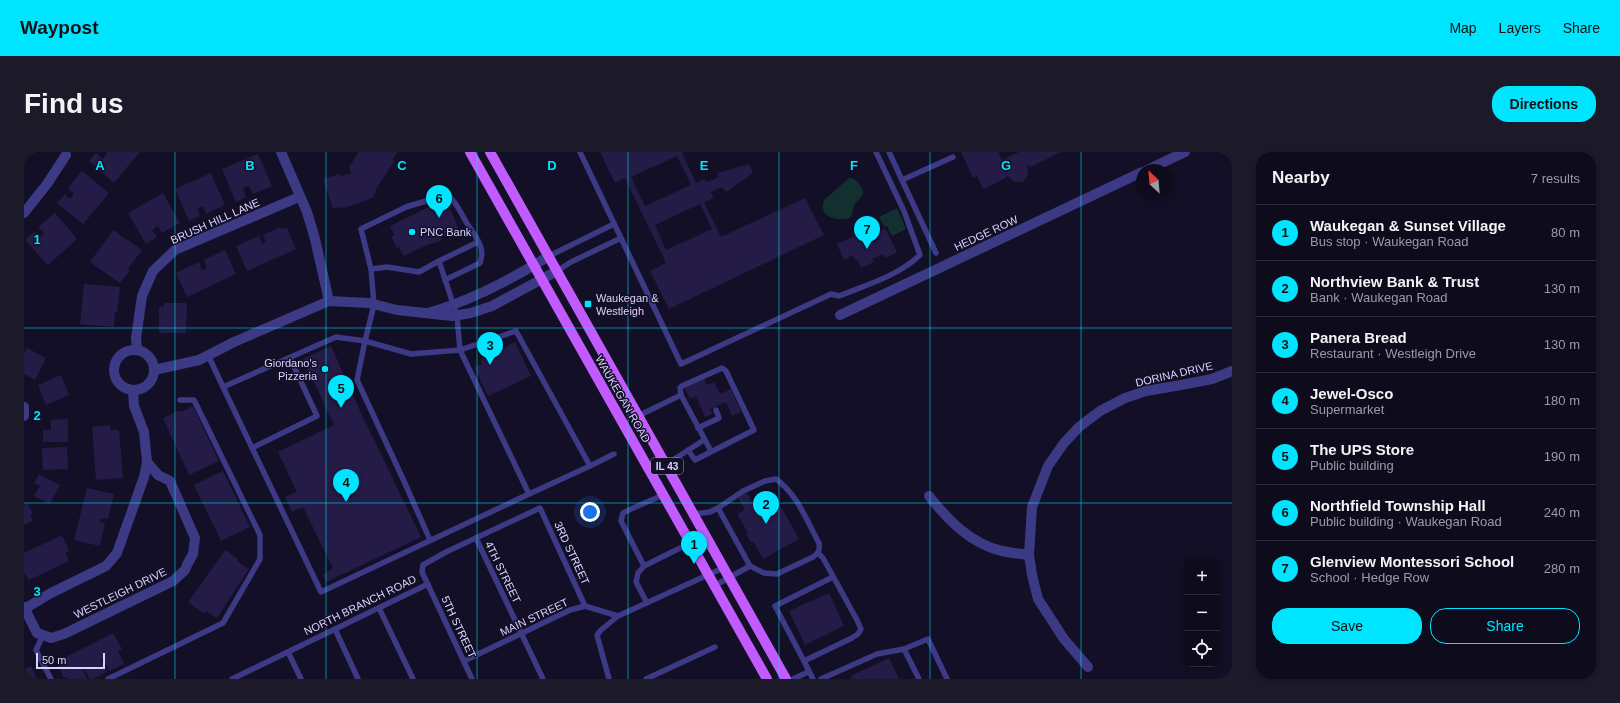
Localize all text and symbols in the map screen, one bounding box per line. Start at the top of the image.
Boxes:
text: Waypost [20,17,98,38]
text: Map [1449,20,1477,36]
text: Layers [1499,20,1541,36]
text: Share [1563,20,1600,36]
button: Directions [1492,86,1596,122]
text: Find us [24,88,124,119]
text: A [95,158,105,173]
text: B [245,158,255,173]
text: C [397,158,407,173]
text: D [547,158,557,173]
text: E [700,158,709,173]
text: F [850,158,858,173]
text: G [1001,158,1011,173]
north arrow [1136,164,1172,200]
text: Nearby [1272,168,1330,187]
text: 7 results [1531,171,1580,186]
pin: 6 [426,185,452,218]
street label: BRUSH HILL LANE [169,196,261,246]
street label: HEDGE ROW [952,213,1020,253]
pin: 7 [854,216,880,249]
text: Waukegan & Sunset Village [1310,217,1506,234]
text: 1 [1281,225,1289,240]
text: 80 m [1551,225,1580,240]
place label: PNC Bank [420,226,472,238]
marker: PNC Bank [407,227,417,237]
text: 1 [33,232,41,247]
text: Bus stop · Waukegan Road [1310,234,1469,249]
text: Northview Bank & Trust [1310,273,1479,290]
text: 2 [1281,281,1289,296]
text: 130 m [1544,281,1580,296]
text: Bank · Waukegan Road [1310,290,1448,305]
place label: Waukegan & Westleigh [596,292,659,317]
marker: Waukegan & Westleigh [583,299,593,309]
text: Panera Bread [1310,329,1407,346]
pin: 3 [477,332,503,365]
text: 3 [1281,337,1289,352]
text: 130 m [1544,337,1580,352]
text: Restaurant · Westleigh Drive [1310,346,1476,361]
street label: WAUKEGAN ROAD [593,353,653,445]
place label: Giordano's Pizzeria [264,357,318,382]
street label: DORINA DRIVE [1134,359,1214,389]
marker: Giordano's Pizzeria [320,364,330,374]
pin: 5 [328,375,354,408]
text: Jewel-Osco [1310,385,1393,402]
text: 4 [1281,393,1289,408]
text: 180 m [1544,393,1580,408]
text: Supermarket [1310,402,1384,417]
text: 2 [33,408,41,423]
text: The UPS Store [1310,441,1414,458]
text: 5 [1281,449,1289,464]
text: 190 m [1544,449,1580,464]
road number: IL 43 [651,458,683,474]
text: Public building [1310,458,1394,473]
pin: 4 [333,469,359,502]
pin: 2 [753,491,779,524]
text: Northfield Township Hall [1310,497,1486,514]
your location [580,502,600,522]
text: 6 [1281,505,1289,520]
text: 240 m [1544,505,1580,520]
text: Public building · Waukegan Road [1310,514,1502,529]
street label: 3RD STREET [552,519,592,587]
pin: 1 [681,531,707,564]
street label: 4TH STREET [483,539,523,605]
text: Glenview Montessori School [1310,553,1514,570]
map controls [1184,559,1220,667]
button: + [1184,559,1220,595]
text: 7 [1281,561,1289,576]
text: 280 m [1544,561,1580,576]
street label: WESTLEIGH DRIVE [72,565,168,621]
text: School · Hedge Row [1310,570,1429,585]
street label: NORTH BRANCH ROAD [302,573,418,637]
text: 3 [33,584,41,599]
street label: 5TH STREET [439,594,479,660]
button: − [1184,595,1220,631]
street label: MAIN STREET [498,596,570,638]
button: Save [1272,608,1422,644]
button: Share [1430,608,1580,644]
button: locate [1184,631,1220,667]
scale bar [36,651,105,670]
text: 50 m [42,654,66,666]

